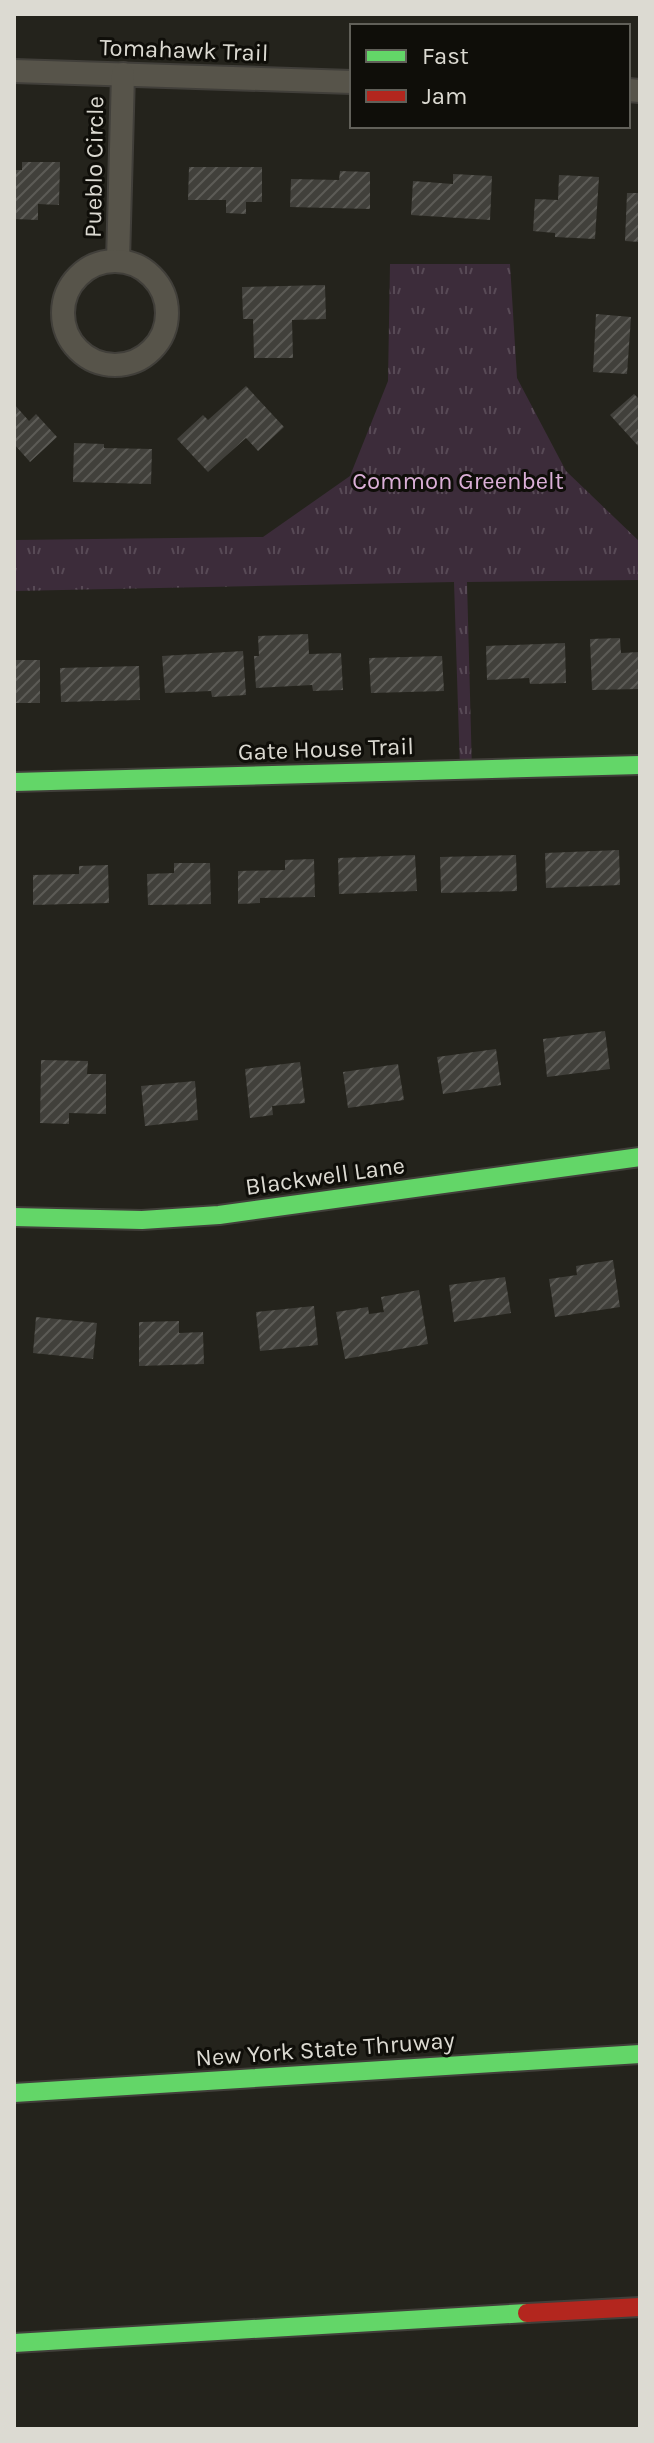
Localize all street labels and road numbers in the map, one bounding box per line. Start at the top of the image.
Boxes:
street label: Tomahawk Trail [99,33,269,67]
street label: Pueblo Circle [79,96,109,238]
street label: Gate House Trail [238,732,414,766]
street label: Blackwell Lane [243,1151,407,1201]
street label: New York State Thruway [194,2026,456,2072]

